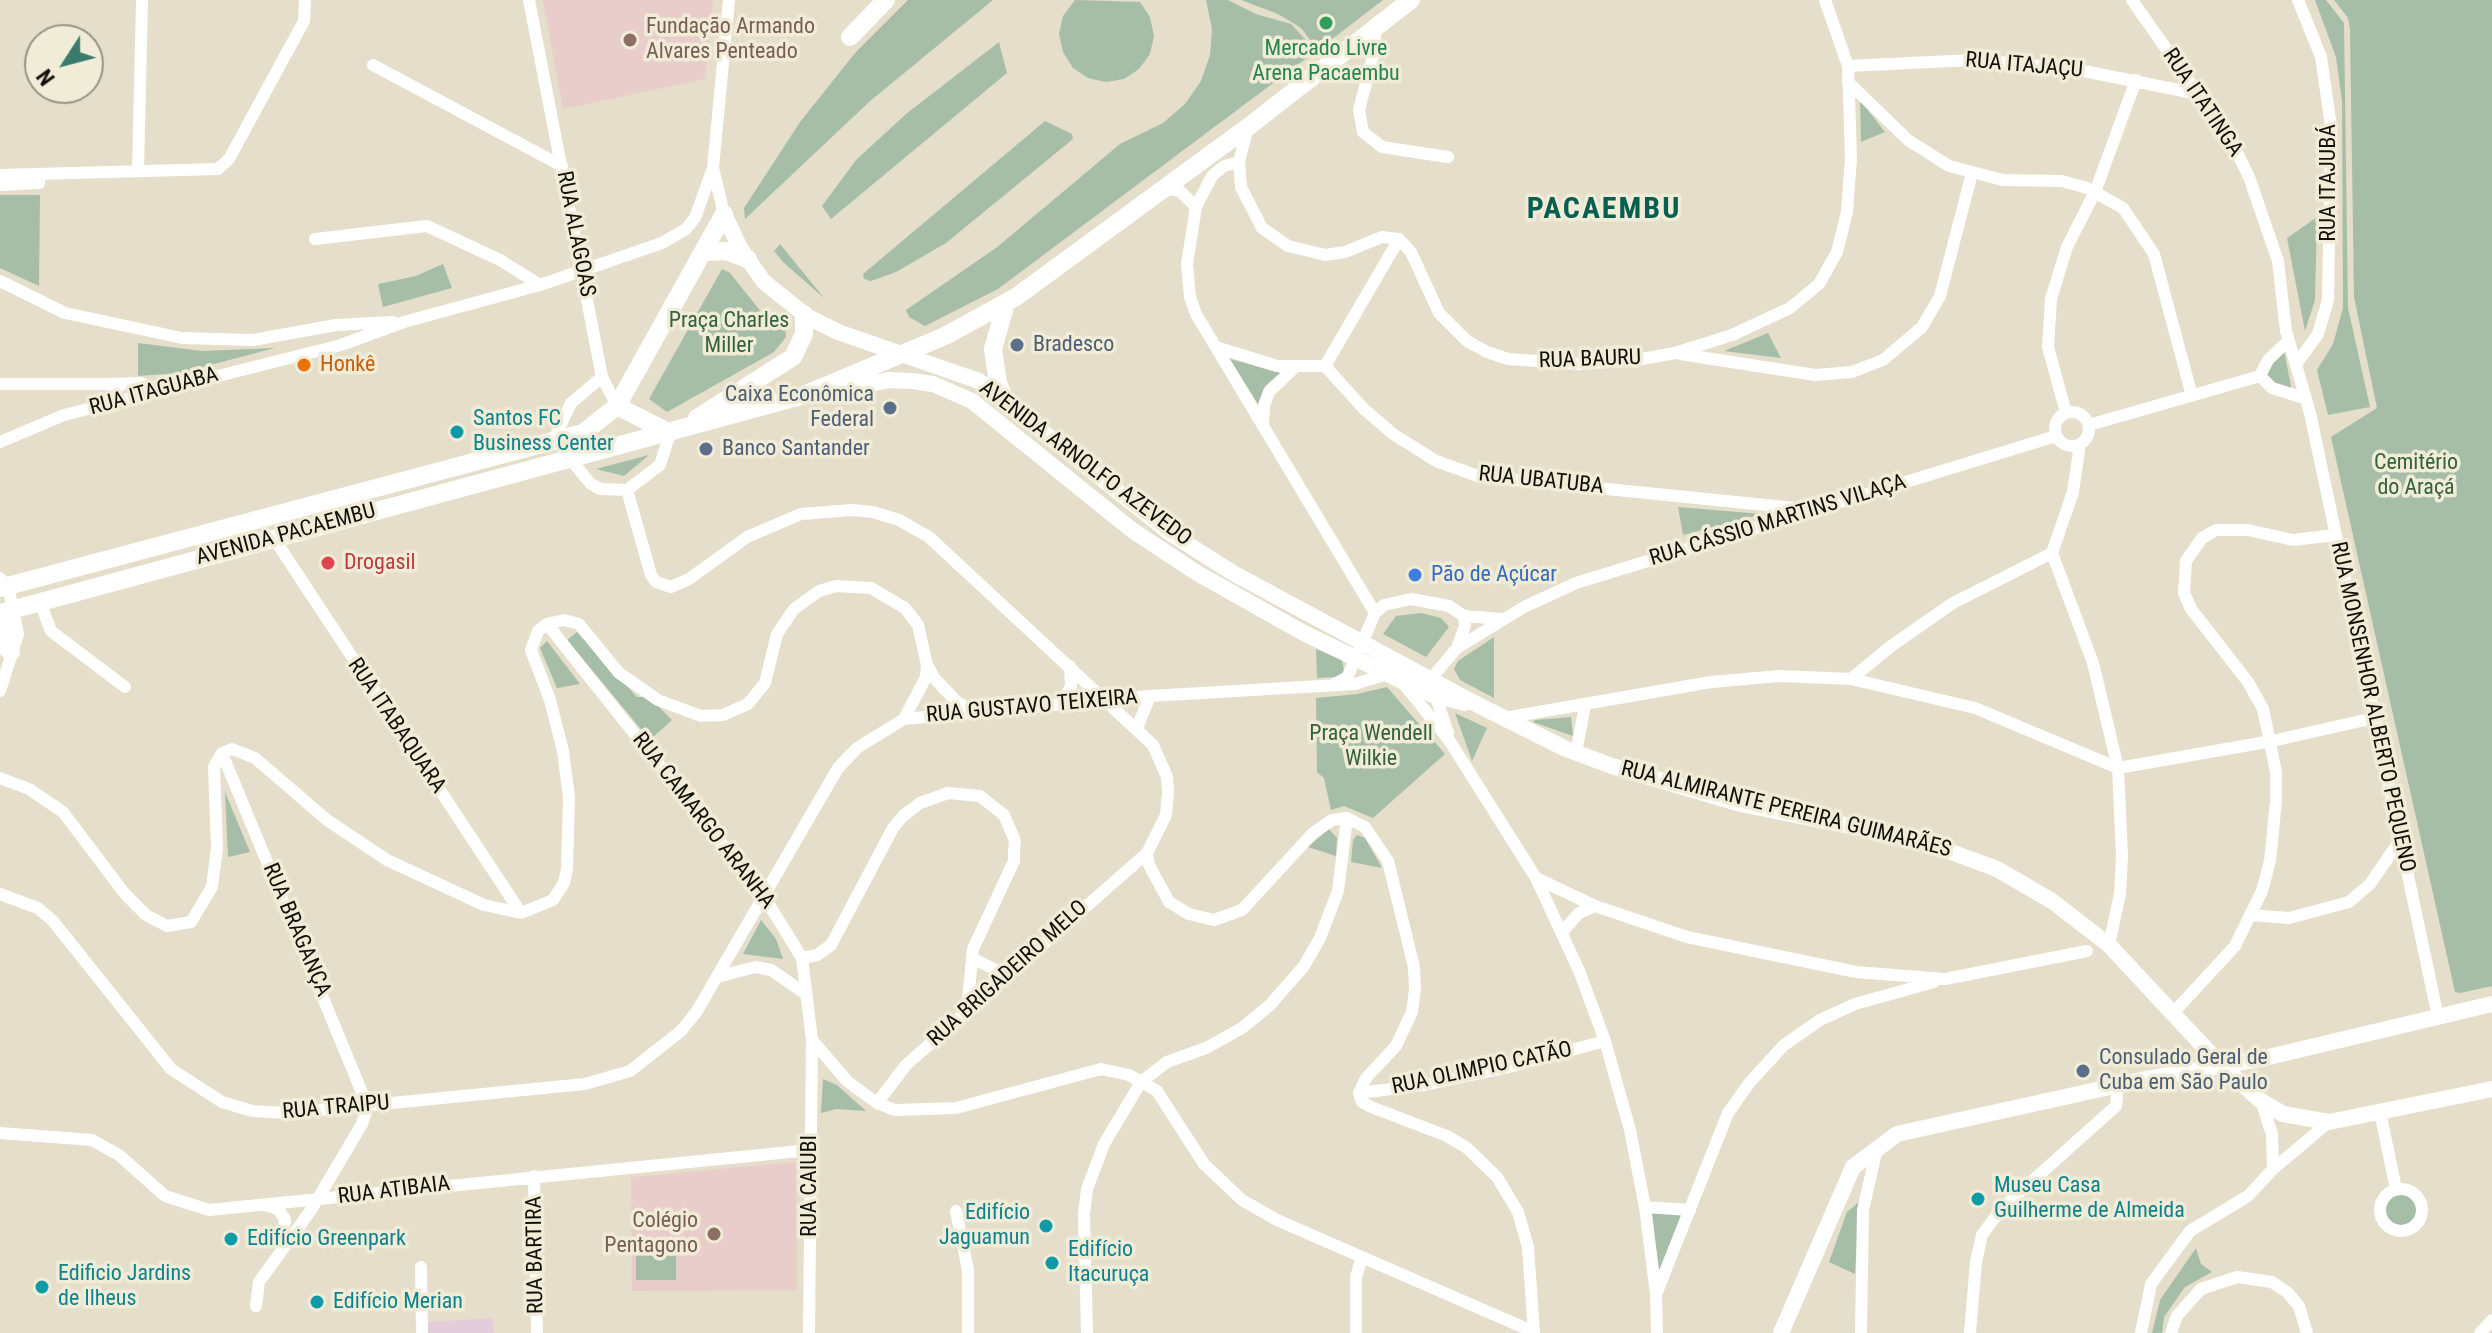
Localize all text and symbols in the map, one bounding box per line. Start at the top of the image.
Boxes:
place label: Fundação Armando Alvares Penteado [646,14,815,66]
marker: Mercado Livre Arena Pacaembu [1317,14,1335,32]
north arrow [24,24,104,104]
marker: Fundação Armando Alvares Penteado [621,31,639,49]
place label: Mercado Livre Arena Pacaembu [1252,36,1400,88]
street label: RUA ITATINGA [2156,44,2248,162]
street label: RUA ITAJAÇU [1964,48,2084,84]
text: N [32,64,60,90]
street label: RUA ITAJUBÁ [2316,124,2342,242]
street label: RUA ALAGOAS [550,169,600,299]
district label: PACAEMBU [1527,192,1681,228]
park label: Praça Charles Miller [669,308,789,360]
place label: Bradesco [1033,332,1114,358]
marker: Bradesco [1008,336,1026,354]
street label: RUA BAURU [1538,345,1642,375]
place label: Honkê [320,352,375,378]
marker: Honkê [295,356,313,374]
street label: RUA ITAGUABA [87,362,221,422]
street label: AVENIDA ARNOLFO AZEVEDO [974,376,1196,552]
place label: Caixa Econômica Federal [725,382,874,434]
marker: Caixa Econômica Federal [881,399,899,417]
place label: Santos FC Business Center [473,406,614,458]
marker: Santos FC Business Center [448,423,466,441]
place label: Banco Santander [722,436,870,462]
marker: Banco Santander [697,440,715,458]
park label: Cemitério do Araçá [2374,450,2458,502]
street label: RUA UBATUBA [1477,461,1605,501]
street label: RUA CÁSSIO MARTINS VILAÇA [1647,469,1909,573]
street label: AVENIDA PACAEMBU [193,498,379,572]
street label: RUA MONSENHOR ALBERTO PEQUENO [2324,539,2420,875]
place label: Drogasil [344,550,416,576]
marker: Drogasil [319,554,337,572]
place label: Pão de Açúcar [1431,562,1557,588]
marker: Pão de Açúcar [1406,566,1424,584]
street label: RUA ITABAQUARA [341,654,451,798]
street label: RUA GUSTAVO TEIXEIRA [925,685,1139,729]
park label: Praça Wendell Wilkie [1309,721,1433,772]
street label: RUA CAMARGO ARANHA [626,728,780,914]
street label: RUA ALMIRANTE PEREIRA GUIMARÃES [1618,756,1954,864]
street label: RUA BRAGANÇA [256,859,336,1001]
street label: RUA BRIGADEIRO MELO [923,895,1093,1053]
street label: RUA OLIMPIO CATÃO [1390,1037,1574,1101]
place label: Consulado Geral de Cuba em São Paulo [2099,1045,2268,1096]
marker: Consulado Geral de Cuba em São Paulo [2074,1062,2092,1080]
street label: RUA TRAIPU [281,1090,391,1126]
street label: RUA CAIUBI [797,1135,823,1237]
street label: RUA ATIBAIA [336,1171,452,1211]
place label: Museu Casa Guilherme de Almeida [1994,1173,2185,1224]
marker: Museu Casa Guilherme de Almeida [1969,1190,1987,1208]
street label: RUA BARTIRA [522,1196,550,1314]
place label: Edifício Jaguamun [939,1200,1030,1252]
place label: Colégio Pentagono [604,1208,698,1260]
marker: Edifício Jaguamun [1037,1217,1055,1235]
marker: Colégio Pentagono [705,1225,723,1243]
place label: Edifício Greenpark [247,1226,406,1252]
marker: Edifício Greenpark [222,1230,240,1248]
place label: Edifício Itacuruça [1068,1237,1149,1288]
marker: Edifício Itacuruça [1043,1254,1061,1272]
place label: Edificio Jardins de Ilheus [58,1261,191,1312]
marker: Edificio Jardins de Ilheus [33,1278,51,1296]
place label: Edifício Merian [333,1289,463,1315]
marker: Edifício Merian [308,1293,326,1311]

